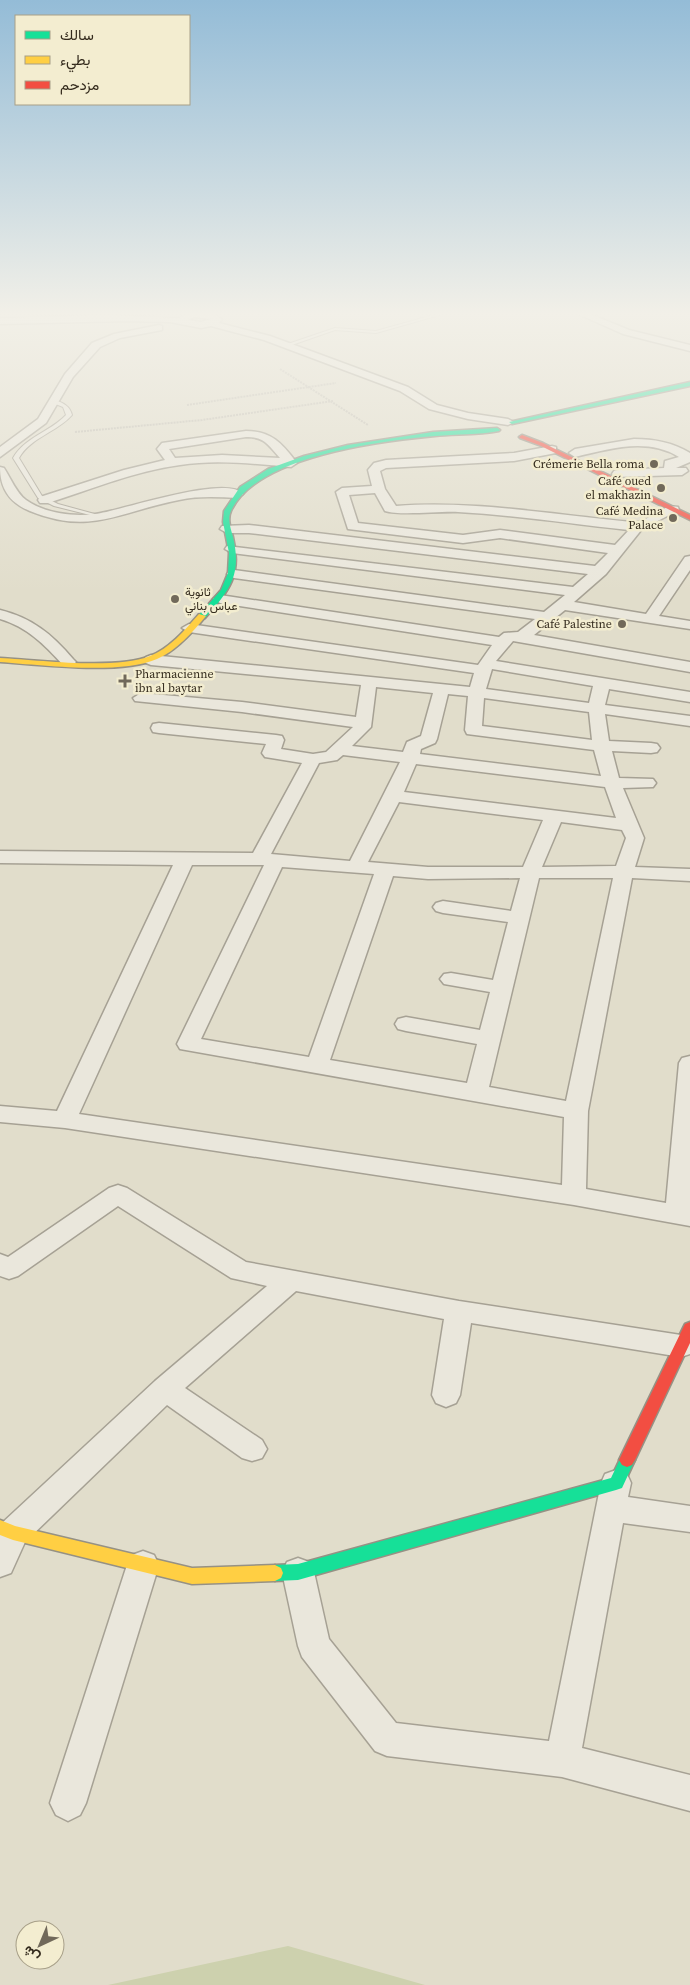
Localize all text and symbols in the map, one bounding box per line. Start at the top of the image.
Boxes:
legend [15,15,190,105]
text: سالك [60,24,94,45]
text: بطيء [60,49,90,73]
text: مزدحم [60,74,99,95]
place label: Crémerie Bella roma [533,456,645,472]
marker: Crémerie Bella roma [648,458,660,470]
place label: Café oued el makhazin [586,473,651,503]
marker: Café oued el makhazin [655,482,667,494]
place label: Café Medina Palace [596,503,664,533]
marker: Café Medina Palace [667,512,679,524]
place label: ثانوية عباس بناني [185,584,237,616]
marker: ثانوية عباس بناني [169,593,181,605]
place label: Café Palestine [536,616,612,632]
marker: Café Palestine [616,618,628,630]
place label: Pharmacienne ibn al baytar [135,666,214,696]
marker: Pharmacienne ibn al baytar [119,675,131,687]
north arrow [15,1920,65,1970]
text: ش [18,1941,44,1967]

